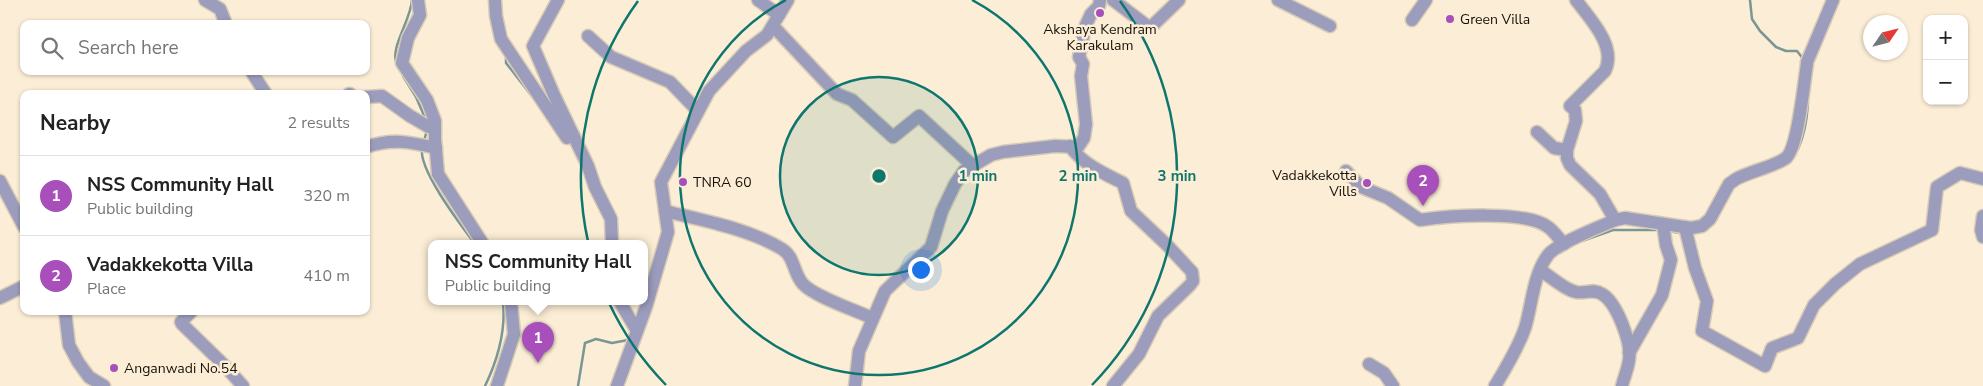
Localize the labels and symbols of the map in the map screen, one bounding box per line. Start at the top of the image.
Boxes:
marker: Akshaya Kendram Karakulam [1094,7,1106,19]
place label: Green Villa [1460,10,1530,29]
marker: Green Villa [1444,13,1456,25]
north arrow [1863,15,1908,60]
place label: Akshaya Kendram Karakulam [1043,20,1157,55]
pin: 2 [1407,165,1439,206]
text: 1 min [959,166,997,186]
text: 2 min [1059,166,1097,186]
text: 3 min [1158,166,1196,186]
place label: Vadakkekotta Vills [1271,166,1357,201]
centre of rings [870,167,888,185]
place label: TNRA 60 [693,173,752,192]
marker: TNRA 60 [677,176,689,188]
marker: Vadakkekotta Vills [1361,177,1373,189]
your location [908,257,934,283]
pin: 1 [522,322,554,363]
place label: Anganwadi No.54 [124,359,238,378]
marker: Anganwadi No.54 [108,362,120,374]

